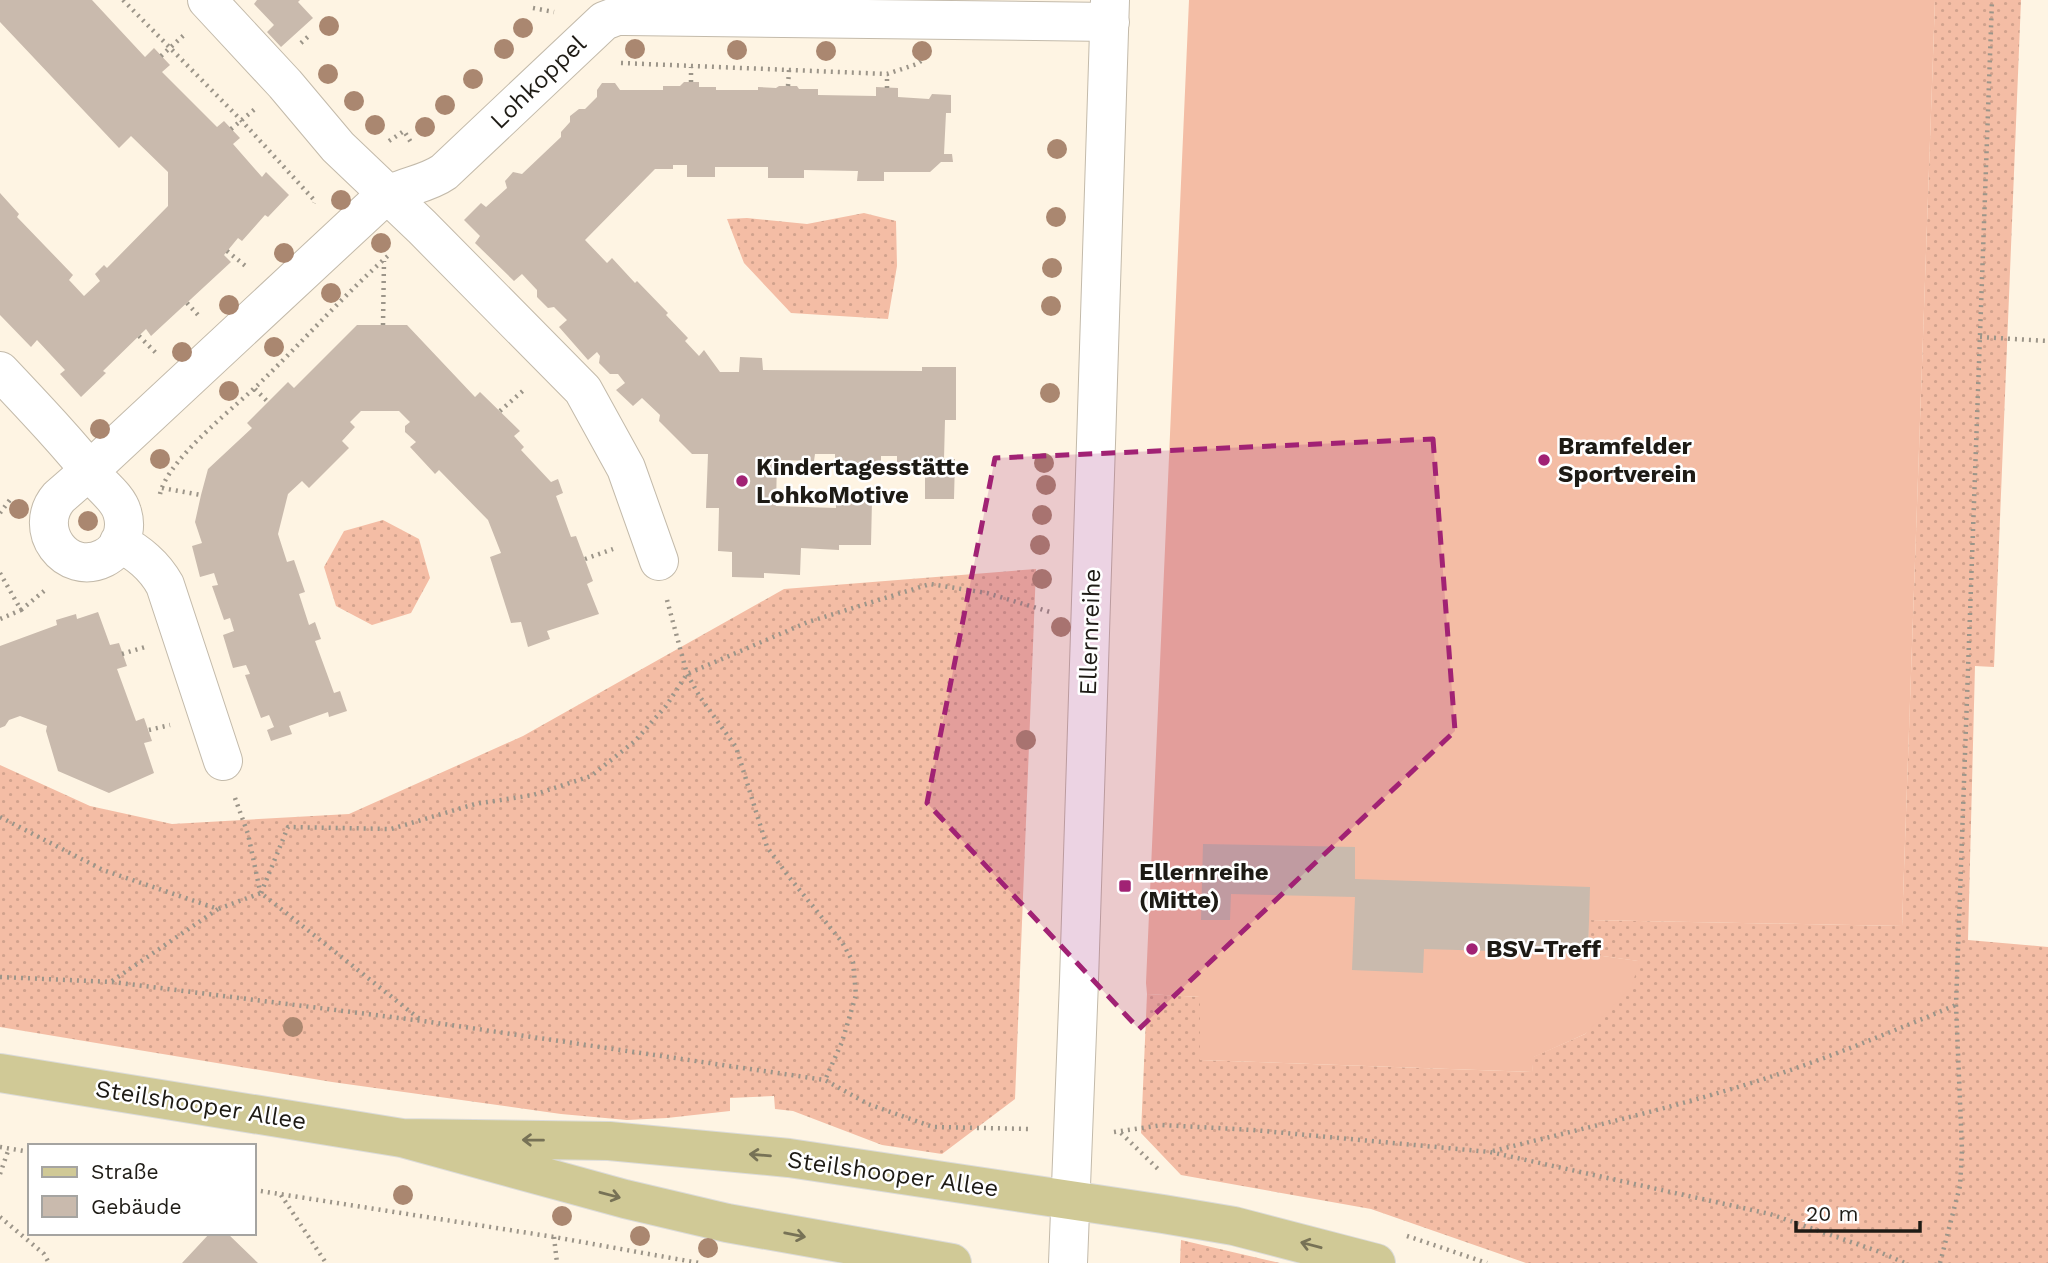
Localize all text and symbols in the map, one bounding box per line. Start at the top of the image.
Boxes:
street label: Lohkoppel [484,29,592,134]
place label: Bramfelder Sportverein [1558,432,1696,488]
marker: Bramfelder Sportverein [1536,452,1552,468]
place label: Kindertagesstätte LohkoMotive [756,453,969,509]
marker: Kindertagesstätte LohkoMotive [734,473,750,489]
street label: Ellernreihe [1074,568,1106,696]
place label: Ellernreihe (Mitte) [1139,858,1269,914]
marker: Ellernreihe (Mitte) [1117,878,1133,894]
place label: BSV-Treff [1486,935,1602,963]
marker: BSV-Treff [1464,941,1480,957]
street label: Steilshooper Allee [94,1075,308,1135]
one-way arrow [522,1133,545,1146]
legend [28,1144,256,1235]
street label: Steilshooper Allee [786,1145,1000,1203]
one-way arrow [749,1148,772,1161]
text: Straße [91,1159,159,1184]
one-way arrow [598,1189,621,1202]
scale bar [1796,1190,1920,1234]
text: Gebäude [91,1194,182,1219]
text: 20 m [1806,1201,1858,1226]
one-way arrow [783,1229,806,1243]
one-way arrow [1300,1238,1322,1251]

